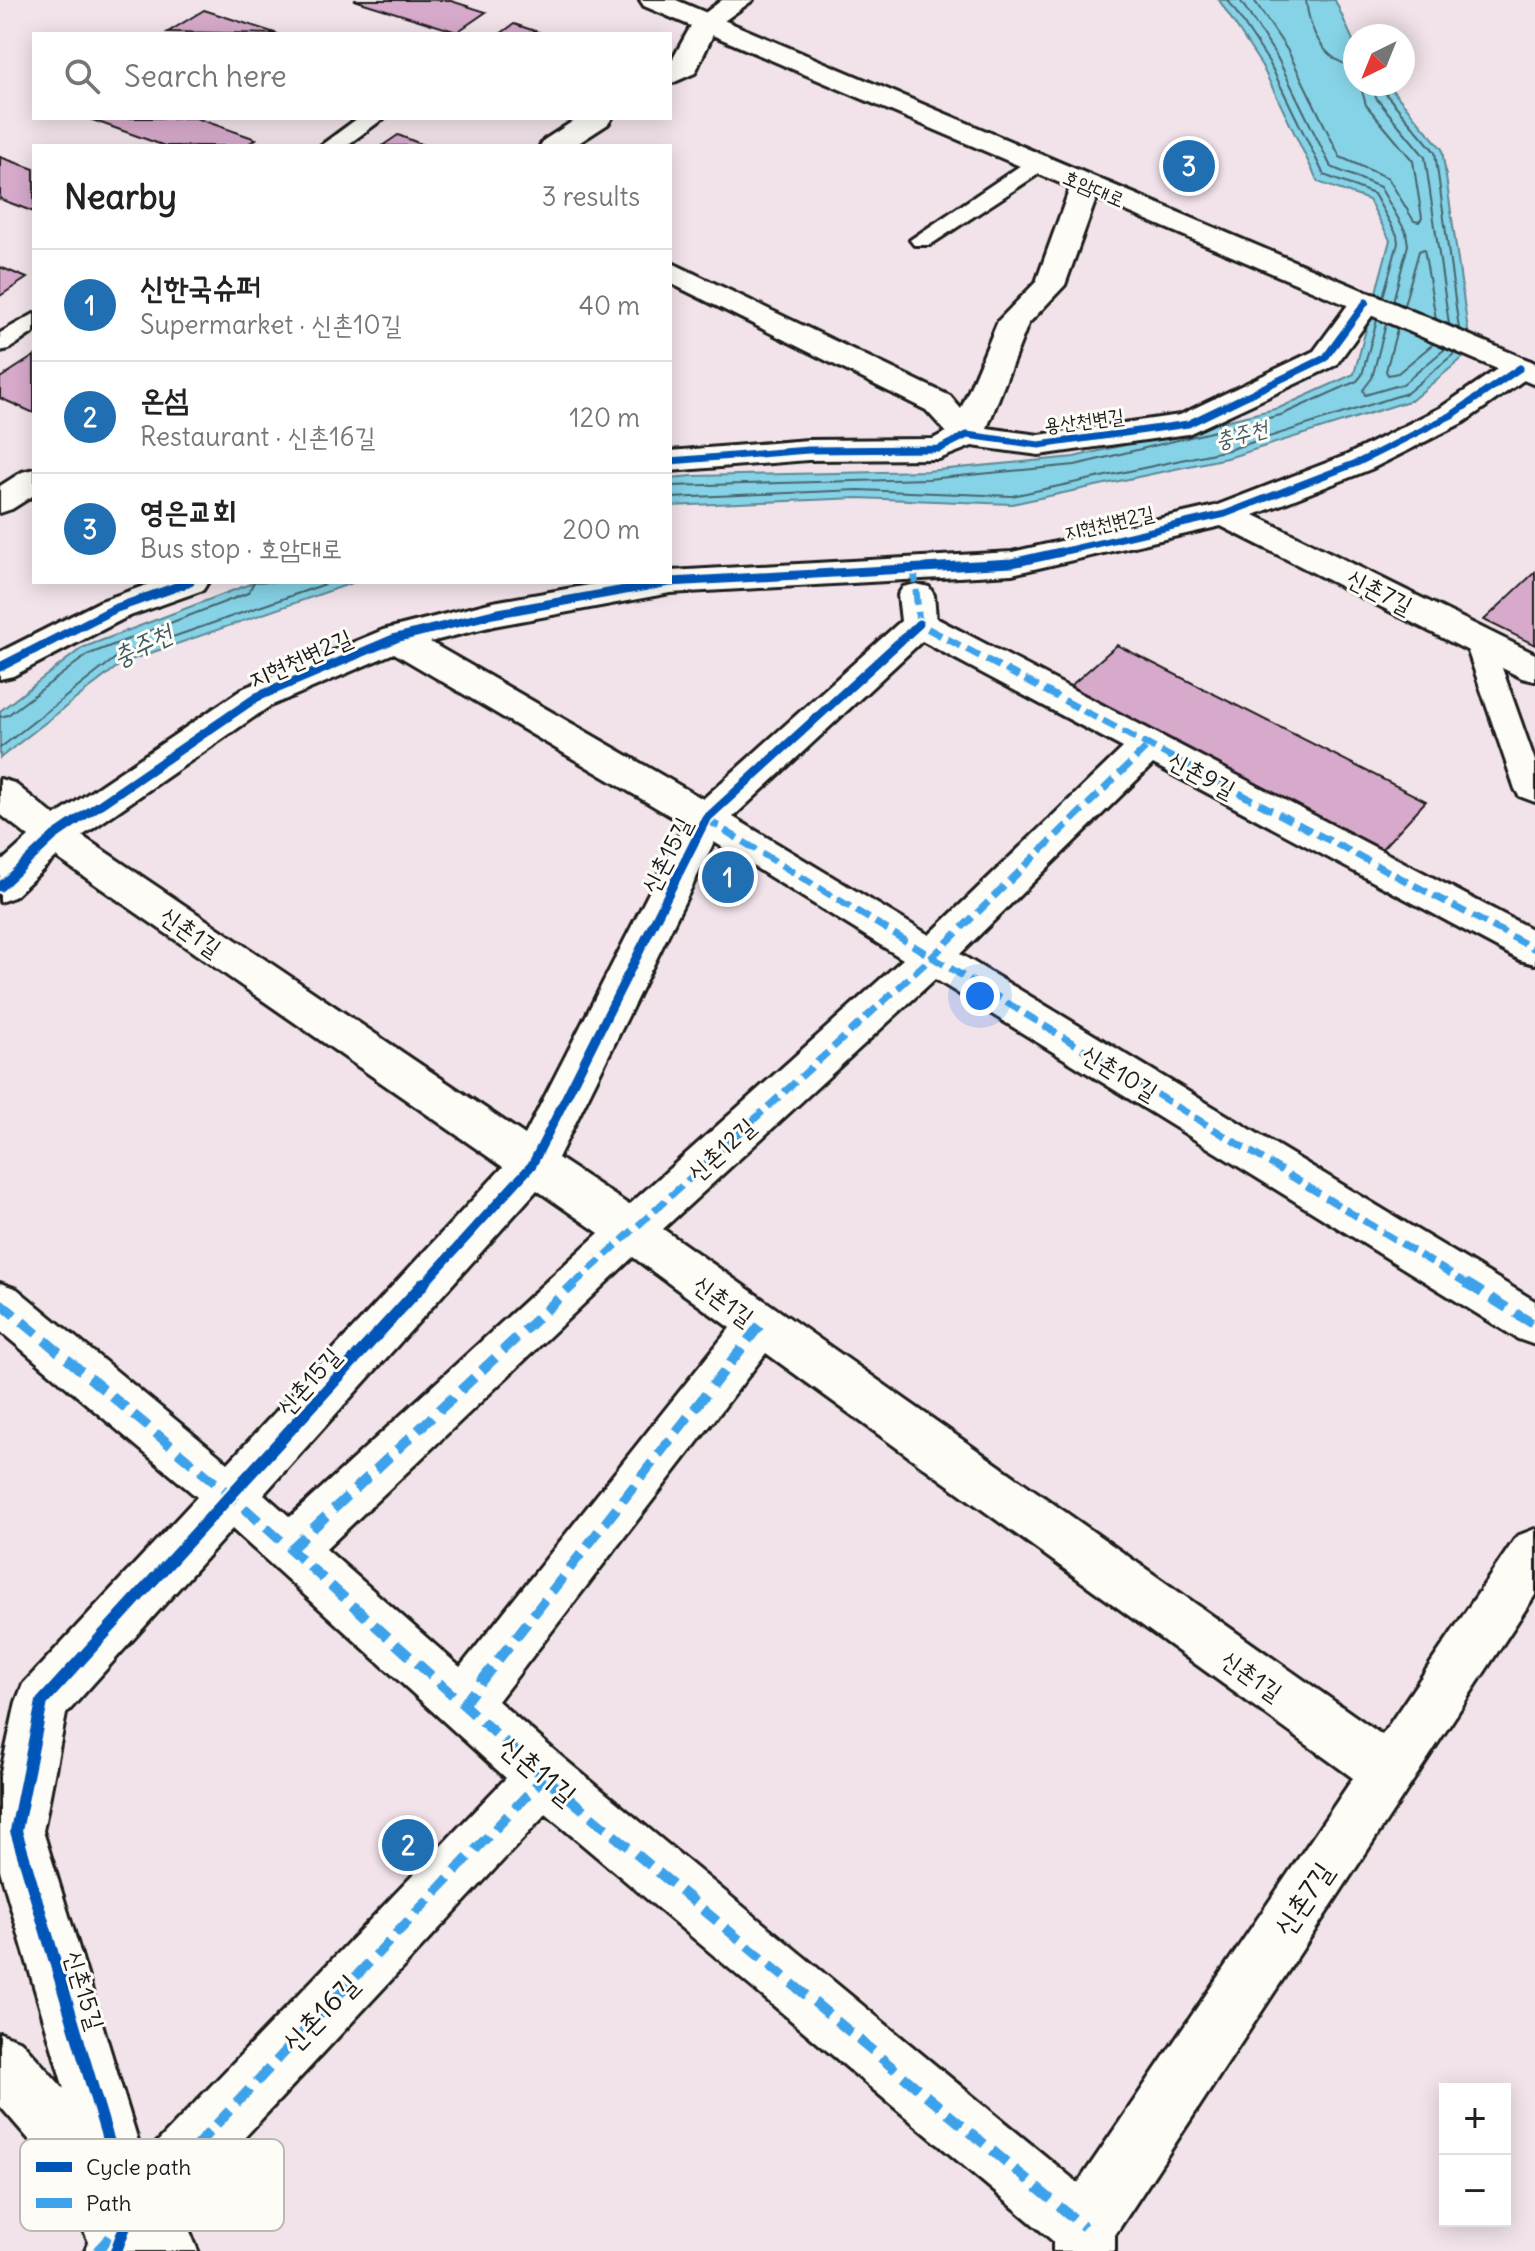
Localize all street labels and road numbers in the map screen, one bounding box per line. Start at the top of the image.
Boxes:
street label: 호암대로 [1059,164,1129,212]
street label: 용산천변길 [1043,403,1125,437]
street label: 지현천변2길 [1062,500,1156,544]
street label: 신촌7길 [1342,562,1418,620]
street label: 지현천변2길 [244,622,356,694]
street label: 신촌9길 [1163,744,1241,804]
street label: 신촌15길 [634,812,698,898]
street label: 신촌1길 [155,899,227,963]
street label: 신촌10길 [1077,1038,1163,1106]
street label: 신촌12길 [681,1111,761,1187]
street label: 신촌1길 [688,1268,760,1332]
street label: 신촌15길 [270,1341,346,1421]
street label: 신촌1길 [1216,1643,1288,1707]
street label: 신촌11길 [492,1727,584,1813]
street label: 신촌7길 [1265,1855,1341,1943]
street label: 신촌15길 [59,1947,111,2033]
street label: 신촌16길 [274,1966,366,2060]

